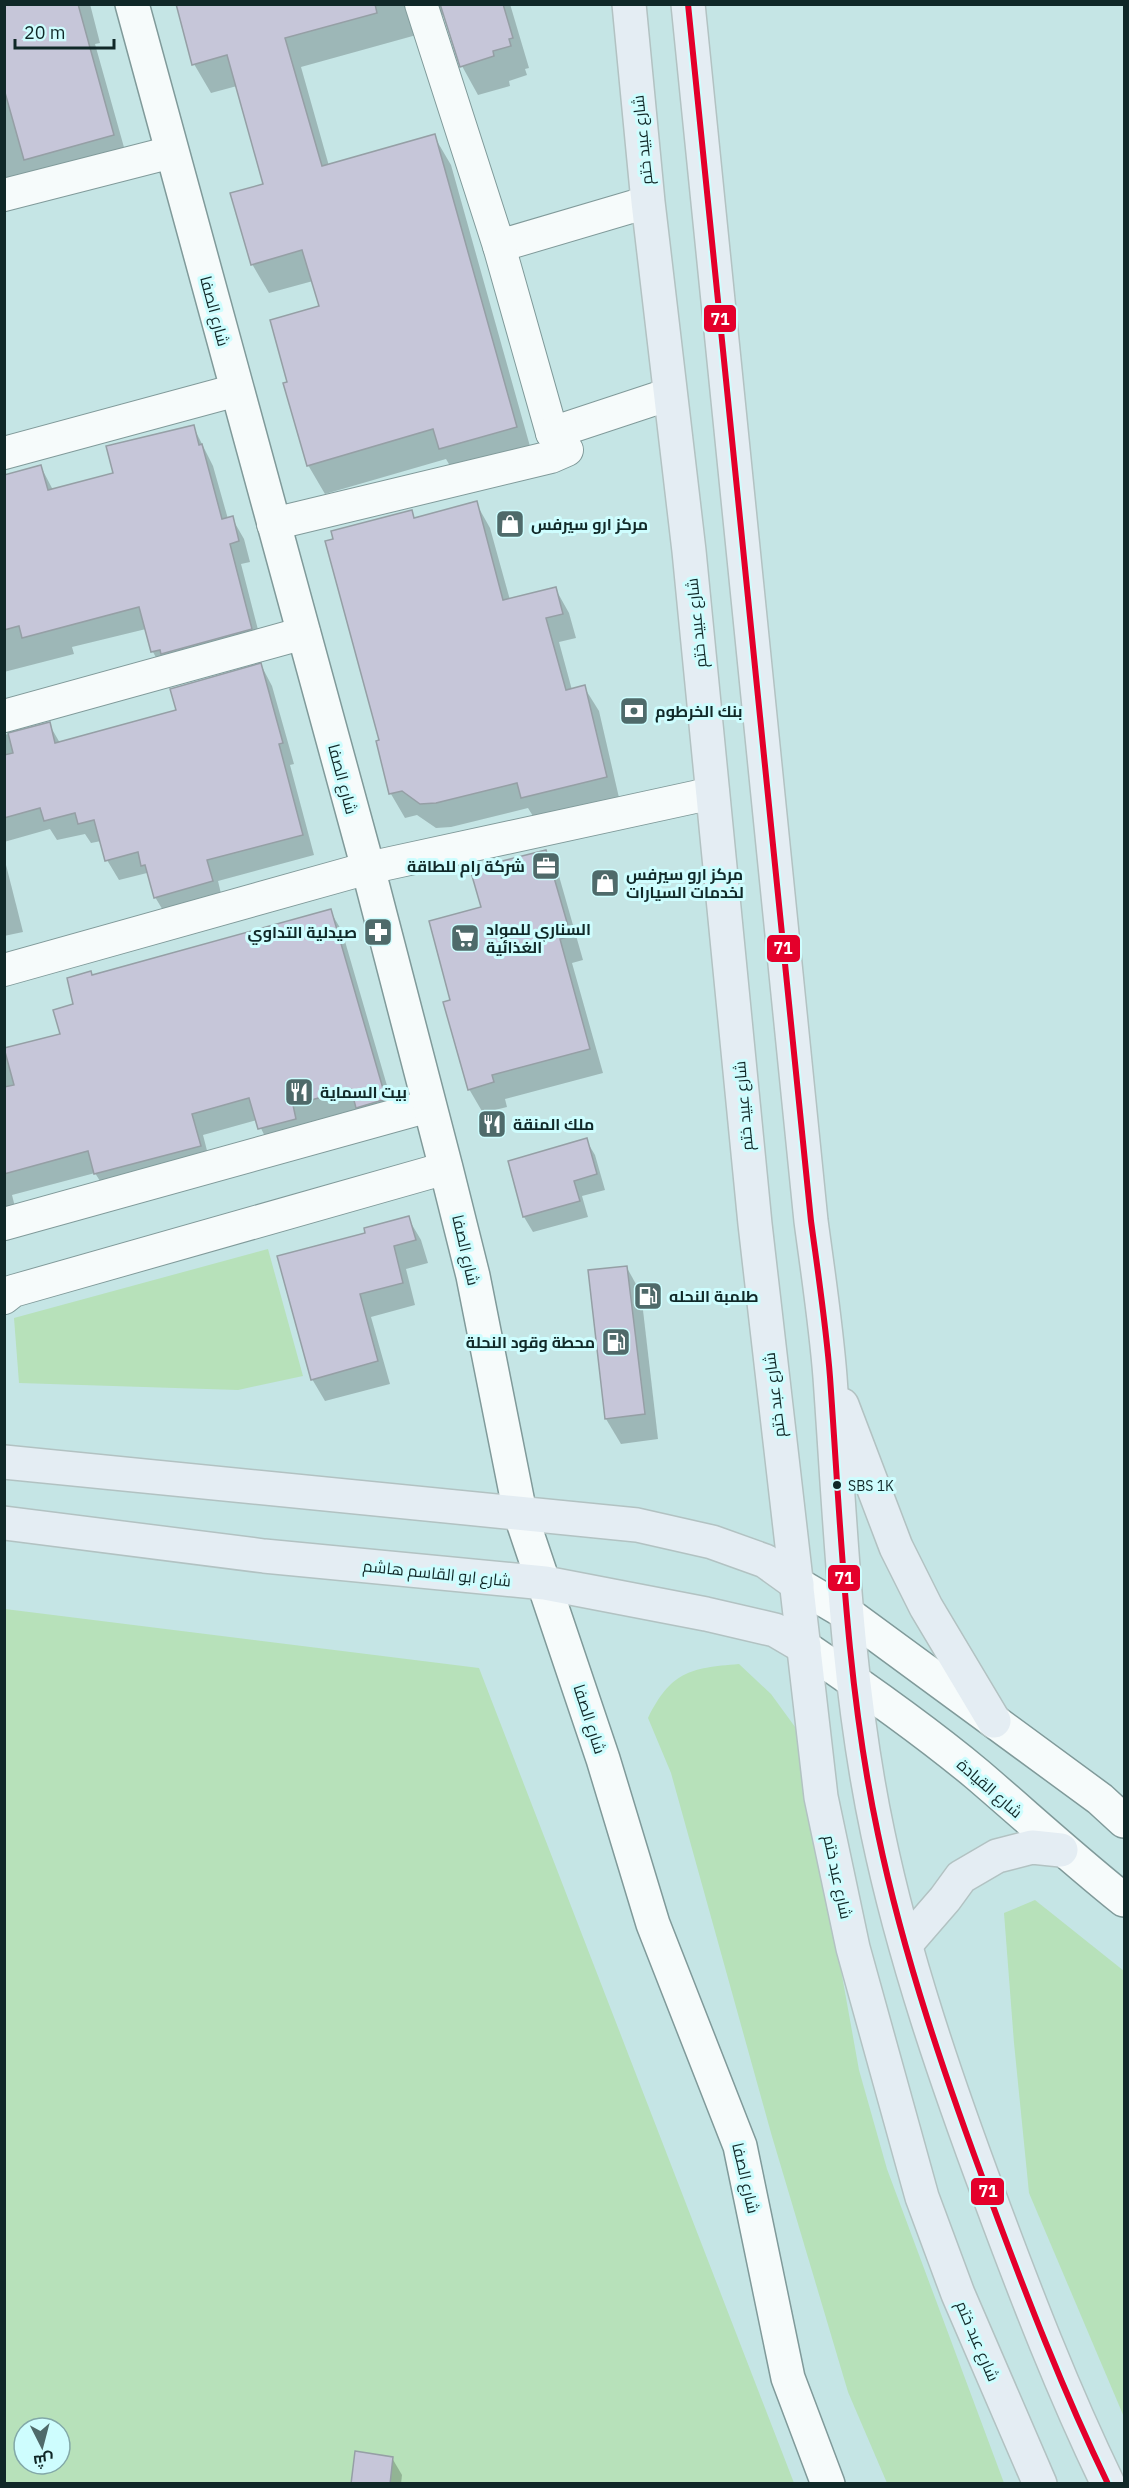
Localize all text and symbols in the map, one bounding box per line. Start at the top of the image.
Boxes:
scale bar [15,12,114,50]
text: 20 m [24,21,66,44]
street label: شارع عبيد ختم [627,94,659,186]
street label: شارع الصفا [194,274,234,349]
line badge: 71 [703,304,737,333]
text: 71 [710,309,730,329]
shop icon: مركز ارو سيرفس [494,508,526,540]
place label: مركز ارو سيرفس [531,514,648,534]
street label: شارع عبيد ختم [681,577,713,669]
bank icon: بنك الخرطوم [618,695,650,727]
place label: بنك الخرطوم [655,701,742,723]
street label: شارع الصفا [322,742,362,817]
office icon: شركة رام للطاقة [530,850,562,882]
place label: شركة رام للطاقة [407,856,525,878]
place label: مركز ارو سيرفس لخدمات السيارات [626,864,744,902]
shop icon: مركز ارو سيرفس لخدمات السيارات [589,867,621,899]
pharmacy icon: صيدلية التداوي [362,916,394,948]
place label: السناري للمواد الغذائية [486,919,591,957]
place label: صيدلية التداوي [247,922,357,945]
supermarket icon: السناري للمواد الغذائية [449,922,481,954]
line badge: 71 [766,934,801,963]
text: 71 [773,938,793,958]
street label: شارع عبيد ختم [729,1060,759,1152]
restaurant icon: بيت السماية [283,1076,315,1108]
place label: بيت السماية [320,1082,407,1102]
restaurant icon: ملك المنقة [476,1108,508,1140]
place label: ملك المنقة [513,1114,594,1134]
street label: شارع الصفا [446,1213,484,1288]
fuel station icon: طلمبة النحله [632,1280,664,1312]
place label: طلمبة النحله [669,1286,759,1306]
fuel station icon: محطة وقود النحلة [600,1326,632,1358]
place label: محطة وقود النحلة [466,1332,595,1352]
street label: شارع عبد ختم [759,1351,791,1439]
place label: SBS 1K [848,1477,894,1495]
marker: SBS 1K [831,1479,843,1491]
street label: شارع ابو القاسم هاشم [362,1555,512,1593]
line badge: 71 [827,1564,861,1592]
text: 71 [834,1568,854,1588]
street label: شارع الصفا [567,1682,611,1757]
street label: شارع القيادة [952,1754,1027,1823]
street label: شارع عبد ختم [817,1833,857,1921]
street label: شارع الصفا [726,2141,764,2216]
line badge: 71 [970,2177,1005,2206]
text: 71 [978,2181,998,2201]
street label: شارع عبد ختم [950,2298,1004,2385]
north arrow [12,2416,72,2476]
text: ش [32,2450,55,2472]

